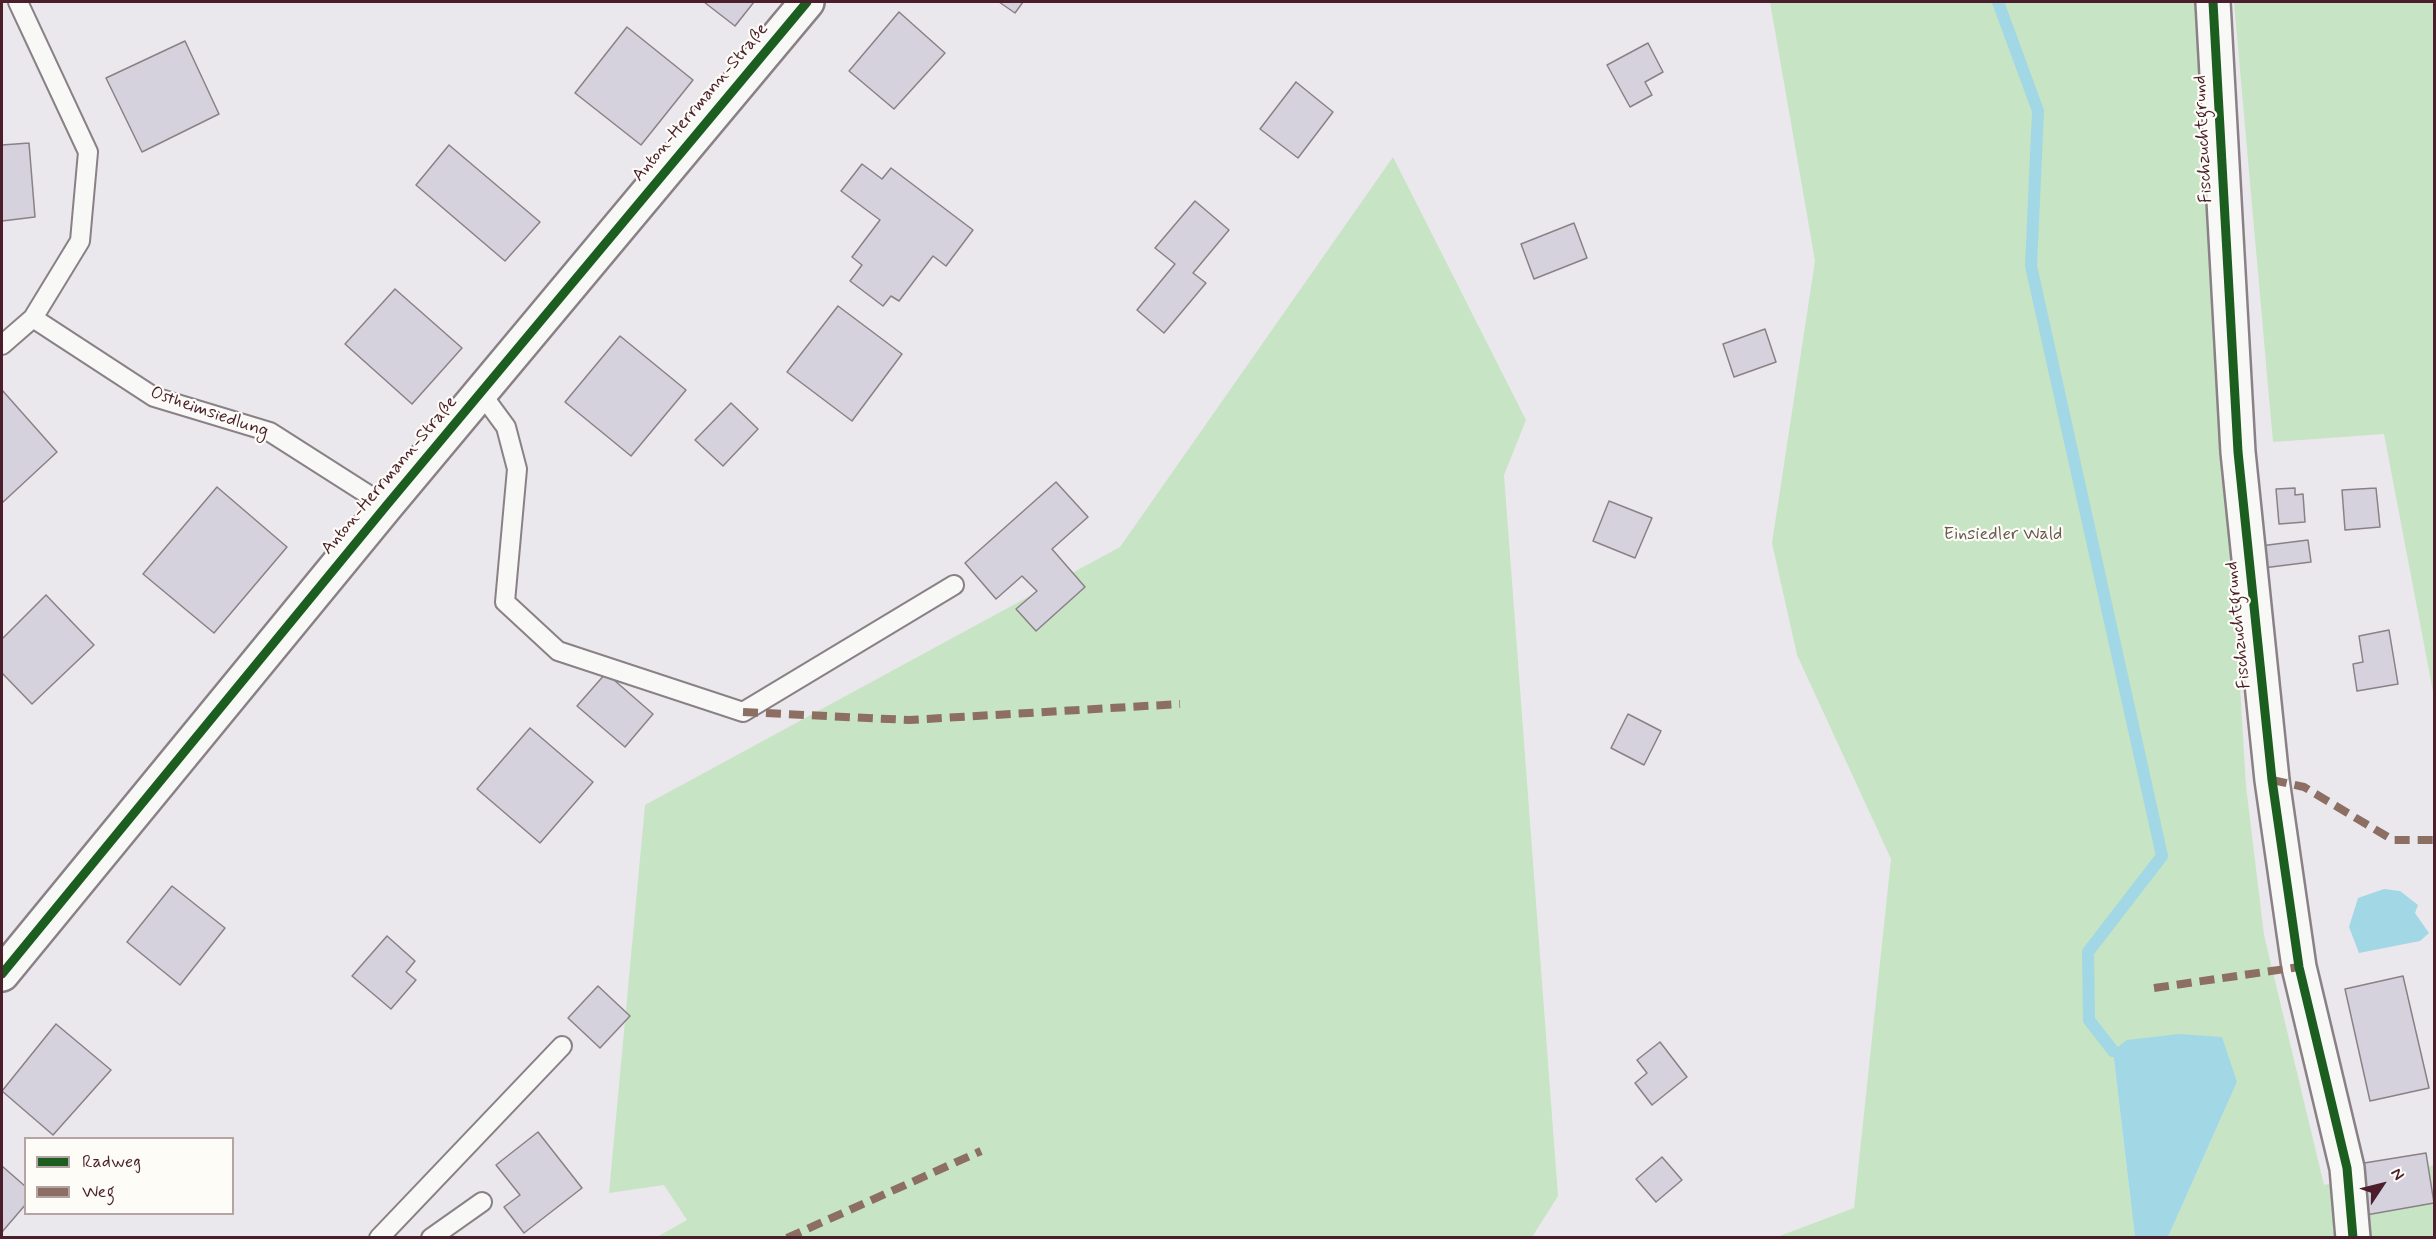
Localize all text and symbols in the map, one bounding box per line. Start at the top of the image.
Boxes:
street label: Anton-Herrmann-Straße [628,19,774,187]
street label: Fischzuchtgrund [2190,75,2218,203]
street label: Ostheimsiedlung [147,383,271,443]
street label: Anton-Herrmann-Straße [317,392,463,560]
park label: Einsiedler Wald [1944,524,2062,546]
street label: Fischzuchtgrund [2222,560,2256,690]
legend [24,1137,234,1215]
text: Radweg [82,1150,141,1174]
north arrow [2352,1155,2412,1215]
text: N [2385,1164,2409,1185]
text: Weg [82,1180,115,1204]

